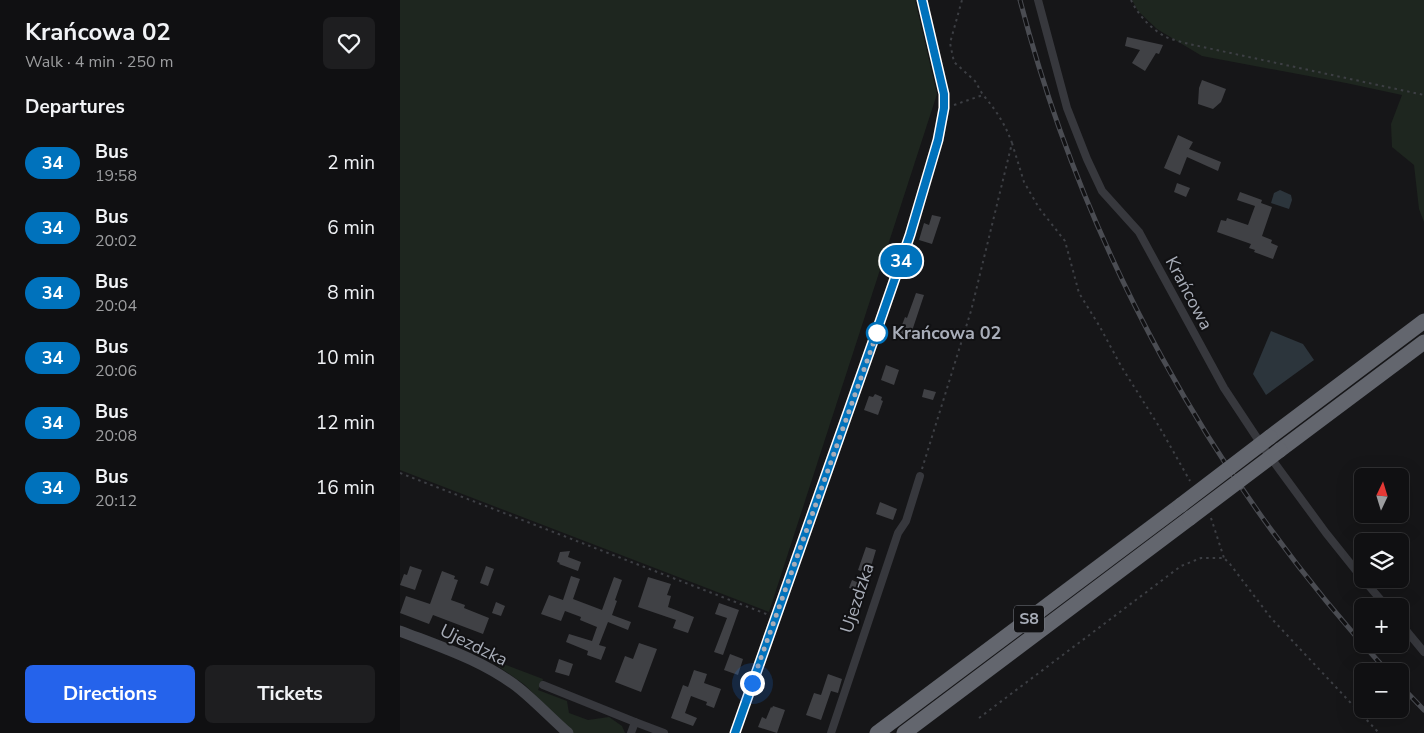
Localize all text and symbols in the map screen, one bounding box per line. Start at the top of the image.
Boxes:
text: Krańcowa 02 [25,16,171,48]
button: heart [323,17,375,69]
text: Walk · 4 min · 250 m [25,51,173,73]
text: Departures [25,94,125,120]
text: Bus [95,139,128,165]
text: 2 min [327,150,375,176]
text: 34 [42,151,63,175]
text: 19:58 [95,165,137,187]
text: Bus [95,204,128,230]
text: 6 min [327,215,375,241]
text: 34 [42,216,63,240]
text: 20:02 [95,230,137,252]
line badge: 34 [878,245,924,277]
text: 34 [890,249,912,273]
street label: Krańcowa [1160,252,1218,334]
text: Bus [95,269,128,295]
text: 8 min [327,280,375,306]
text: 34 [42,281,63,305]
text: 20:04 [95,295,137,317]
place label: Krańcowa 02 [892,321,1001,345]
marker: Krańcowa 02 [866,322,888,344]
text: Bus [95,334,128,360]
text: 10 min [316,345,375,371]
text: 34 [42,346,63,370]
text: 20:06 [95,360,137,382]
text: Bus [95,399,128,425]
text: 12 min [316,410,375,436]
text: 34 [42,411,63,435]
text: 20:08 [95,425,137,447]
text: Bus [95,464,128,490]
north arrow [1354,468,1409,522]
map controls [1354,468,1409,718]
text: 16 min [316,475,375,501]
text: 34 [42,476,63,500]
text: 20:12 [95,490,137,512]
button: layers [1354,533,1409,588]
street label: Ujezdzka [834,560,880,636]
button: + [1354,598,1409,653]
road number: S8 [1014,606,1044,632]
street label: Ujezdzka [436,618,512,672]
button: − [1354,663,1409,718]
button: Directions [25,665,195,723]
button: Tickets [205,665,375,723]
your location [740,671,765,696]

